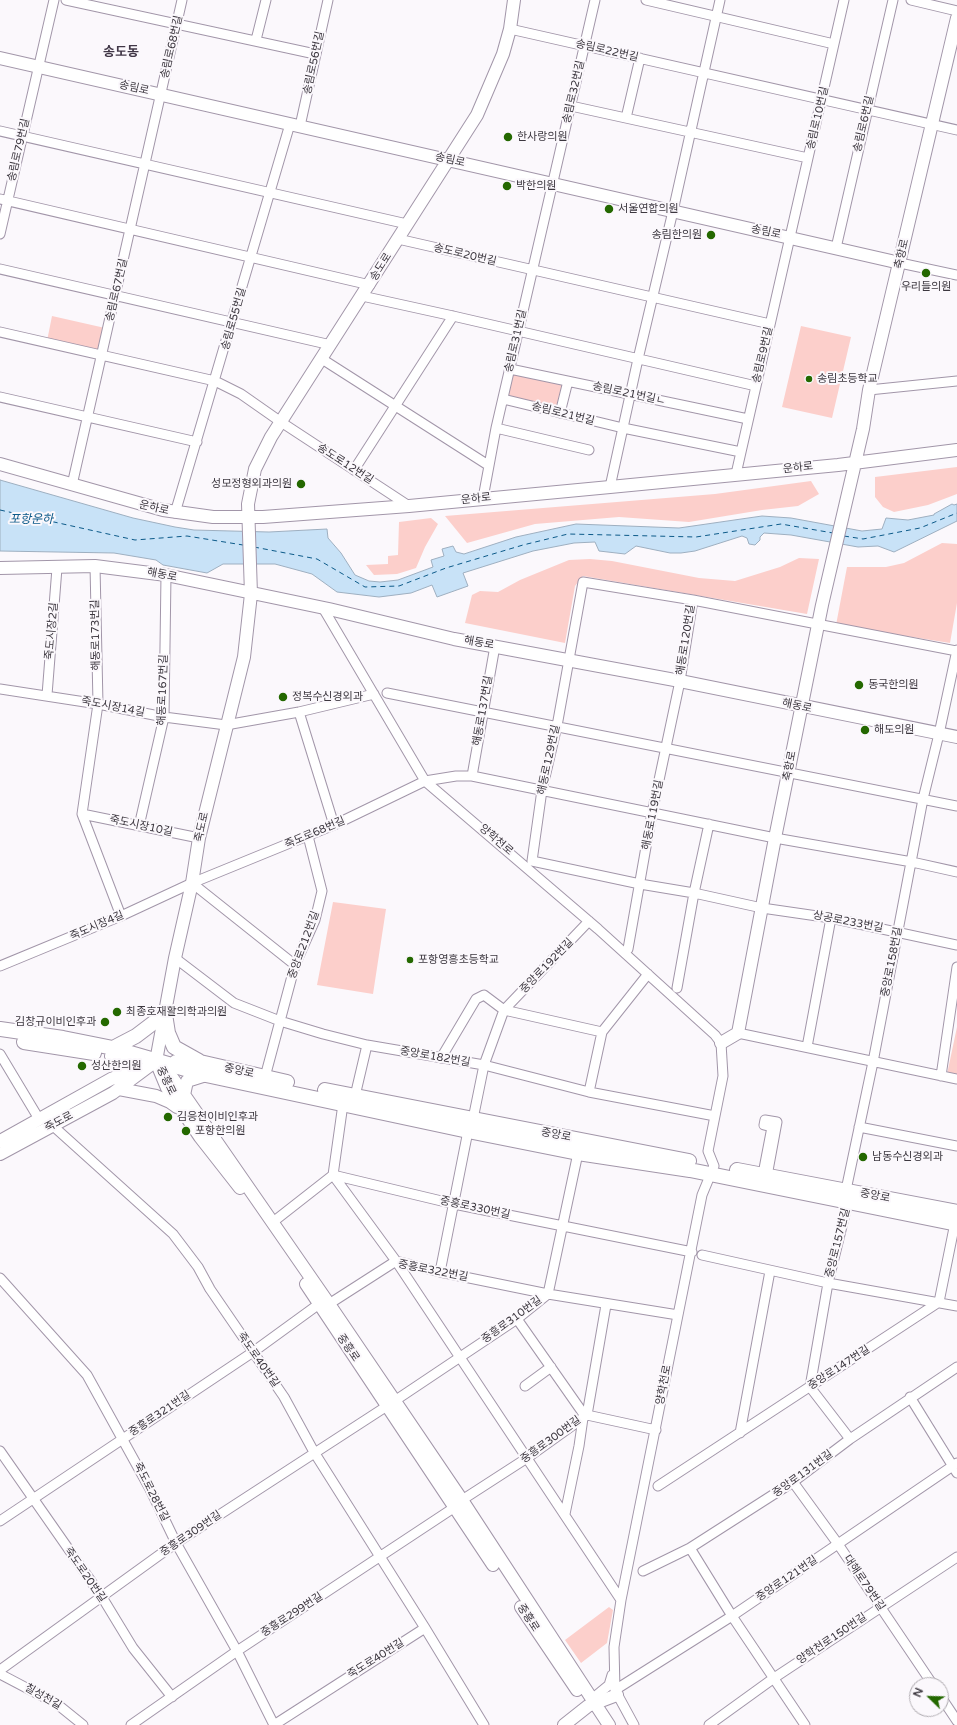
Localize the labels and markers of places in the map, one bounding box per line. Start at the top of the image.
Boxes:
place label: 한사랑의원 [517,130,568,144]
marker: 한사랑의원 [502,131,514,143]
place label: 박한의원 [516,179,556,193]
marker: 박한의원 [501,180,513,192]
place label: 서울연합의원 [618,202,679,216]
marker: 서울연합의원 [603,203,615,215]
place label: 송림한의원 [651,228,702,242]
marker: 송림한의원 [705,229,717,241]
marker: 우리들의원 [920,267,932,279]
place label: 우리들의원 [901,280,951,294]
place label: 송림초등학교 [817,372,878,386]
marker: 송림초등학교 [804,374,814,384]
place label: 성모정형외과의원 [211,477,292,491]
marker: 성모정형외과의원 [295,478,307,490]
place label: 동국한의원 [868,678,919,692]
marker: 동국한의원 [853,679,865,691]
place label: 정복수신경외과 [292,690,363,704]
marker: 정복수신경외과 [277,691,289,703]
place label: 해도의원 [874,723,914,737]
marker: 해도의원 [859,724,871,736]
place label: 포항영흥초등학교 [418,953,499,967]
marker: 포항영흥초등학교 [405,955,415,965]
place label: 최종호재활의학과의원 [126,1005,227,1019]
marker: 최종호재활의학과의원 [111,1006,123,1018]
place label: 김창규이비인후과 [15,1015,96,1029]
marker: 김창규이비인후과 [99,1016,111,1028]
place label: 성산한의원 [91,1059,142,1073]
marker: 성산한의원 [76,1060,88,1072]
place label: 김응천이비인후과 [177,1110,258,1124]
marker: 김응천이비인후과 [162,1111,174,1123]
place label: 포항한의원 [195,1124,246,1138]
marker: 포항한의원 [180,1125,192,1137]
place label: 남동수신경외과 [872,1150,943,1164]
marker: 남동수신경외과 [857,1151,869,1163]

